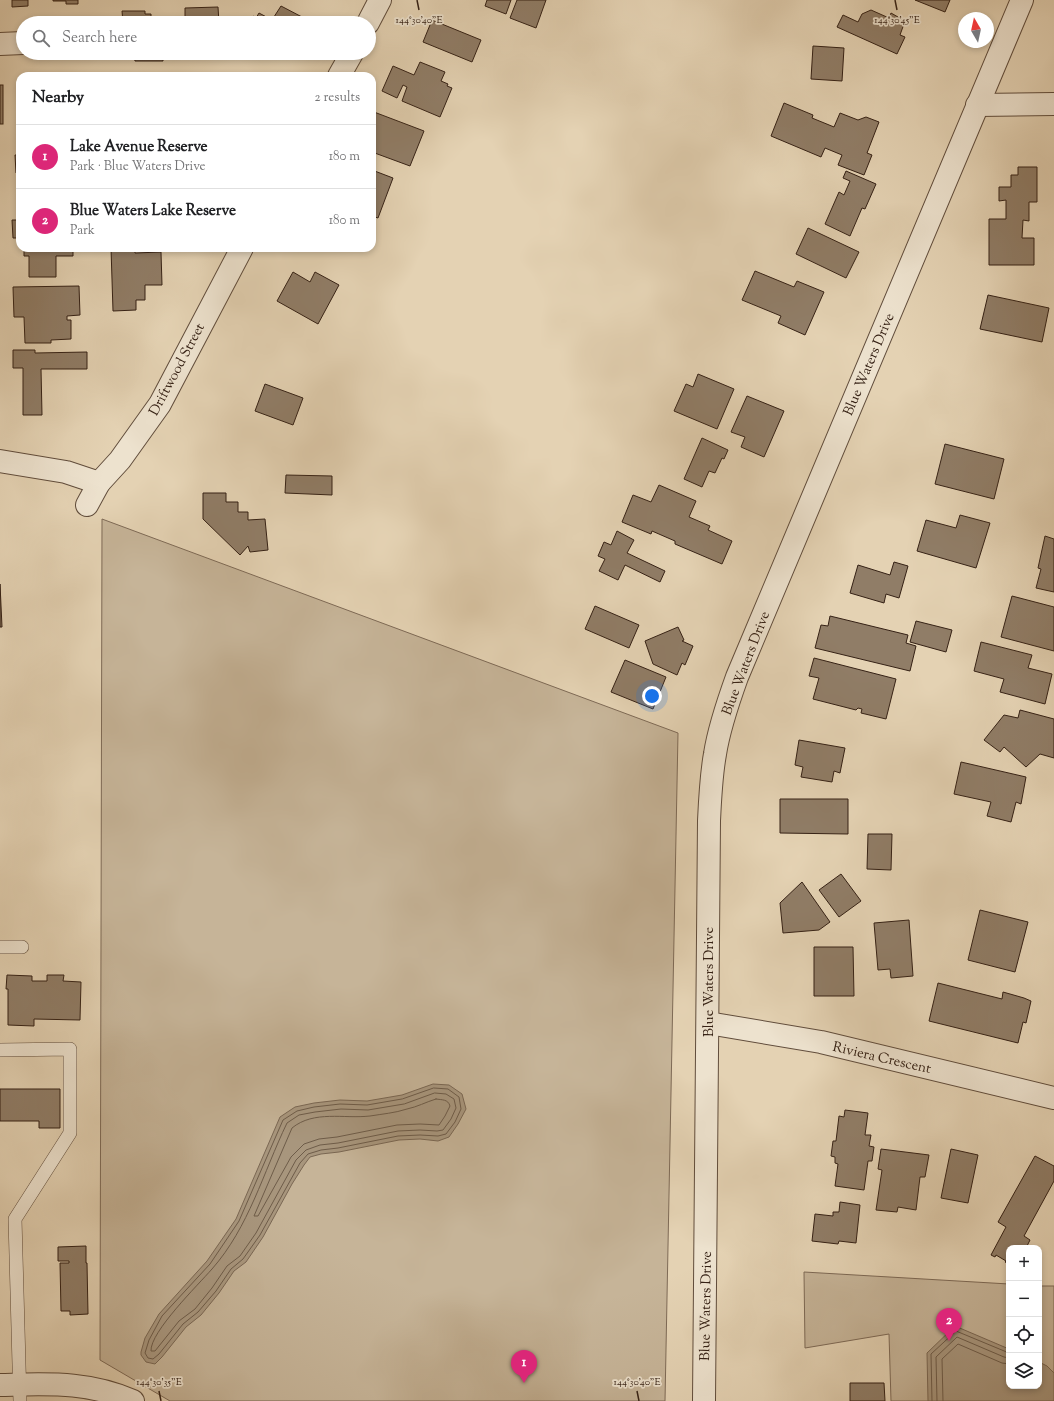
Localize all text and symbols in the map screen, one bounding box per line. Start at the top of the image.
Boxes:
north arrow [958,12,994,48]
text: 144°30'40"E [396,13,442,28]
text: 144°30'45"E [874,13,920,28]
search box [16,16,376,60]
icon: search [30,27,52,49]
text: Search here [62,28,137,49]
text: Nearby [32,86,84,110]
text: 2 results [315,89,360,107]
text: Lake Avenue Reserve [70,137,208,158]
text: 1 [43,148,47,166]
text: 180 m [329,148,360,166]
text: Park · Blue Waters Drive [70,158,206,176]
text: Blue Waters Lake Reserve [70,201,236,222]
text: 2 [42,212,48,230]
text: 180 m [329,212,360,230]
text: Park [70,222,95,240]
street label: Blue Waters Drive [839,310,901,419]
street label: Driftwood Street [145,320,211,420]
street label: Blue Waters Drive [718,609,776,719]
your location [642,686,662,706]
street label: Blue Waters Drive [700,927,720,1037]
street label: Riviera Crescent [830,1038,933,1080]
map controls [1006,1245,1042,1389]
button: + [1006,1245,1042,1281]
street label: Blue Waters Drive [696,1251,718,1361]
button: − [1006,1281,1042,1317]
pin: 2 [936,1308,962,1341]
button: locate [1006,1317,1042,1353]
pin: 1 [511,1350,537,1383]
button: layers [1006,1353,1042,1389]
text: 144°30'35"E [136,1375,182,1390]
text: 144°30'40"E [614,1375,660,1390]

